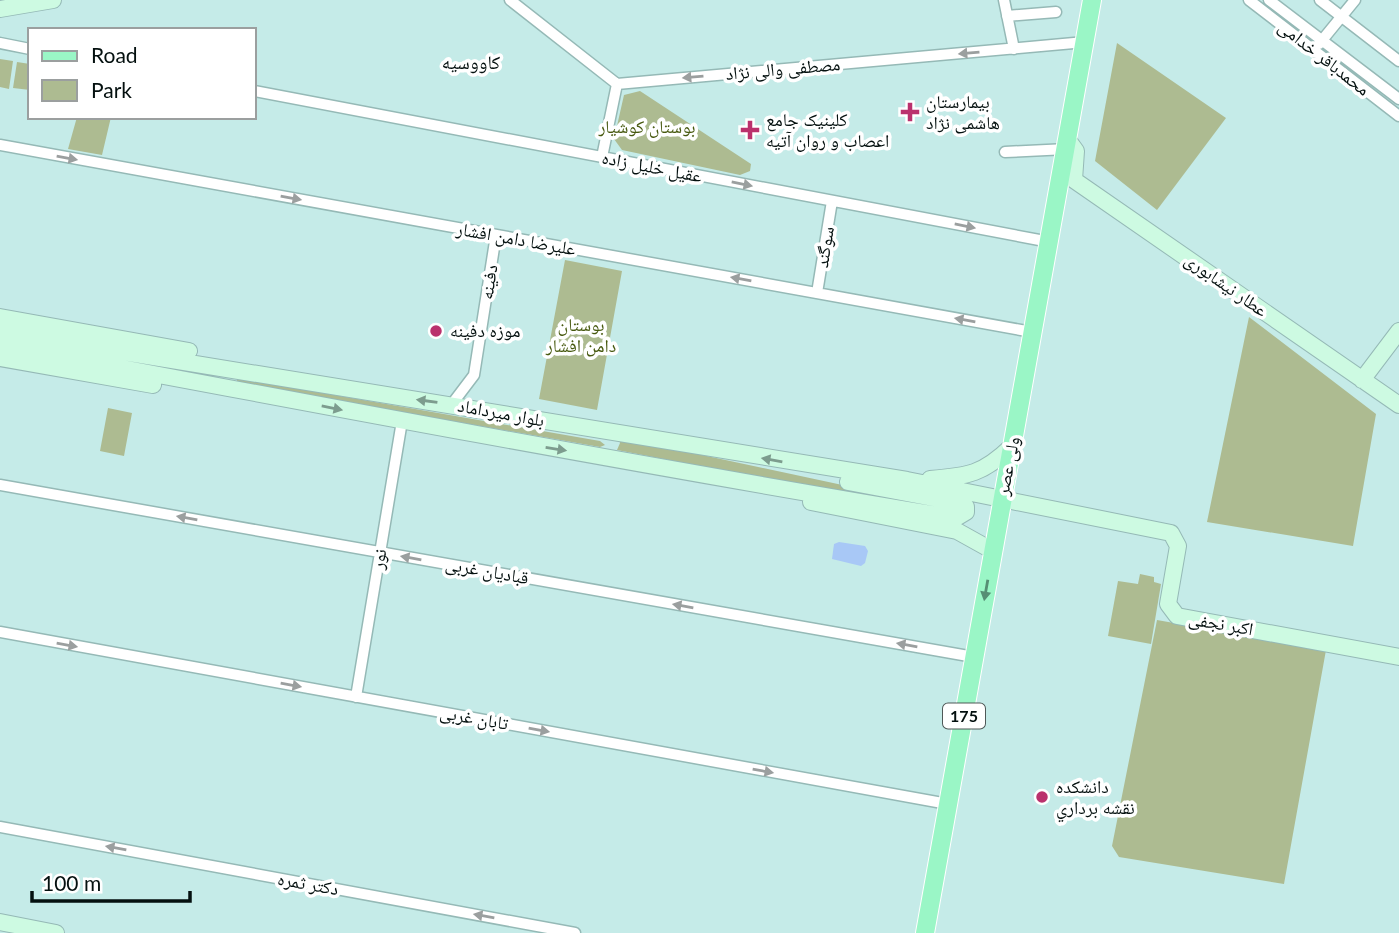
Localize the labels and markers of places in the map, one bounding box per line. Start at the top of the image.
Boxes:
place label: بیمارستان هاشمی نژاد [926,90,1000,134]
marker: بیمارستان هاشمی نژاد [900,102,920,122]
place label: کلینیک جامع اعصاب و روان آتیه [766,108,889,152]
marker: کلینیک جامع اعصاب و روان آتیه [740,120,760,140]
place label: موزه دفینه [450,319,520,341]
marker: موزه دفینه [428,323,444,339]
place label: دانشكده نقشه برداري [1056,775,1135,823]
marker: دانشكده نقشه برداري [1034,789,1050,805]

